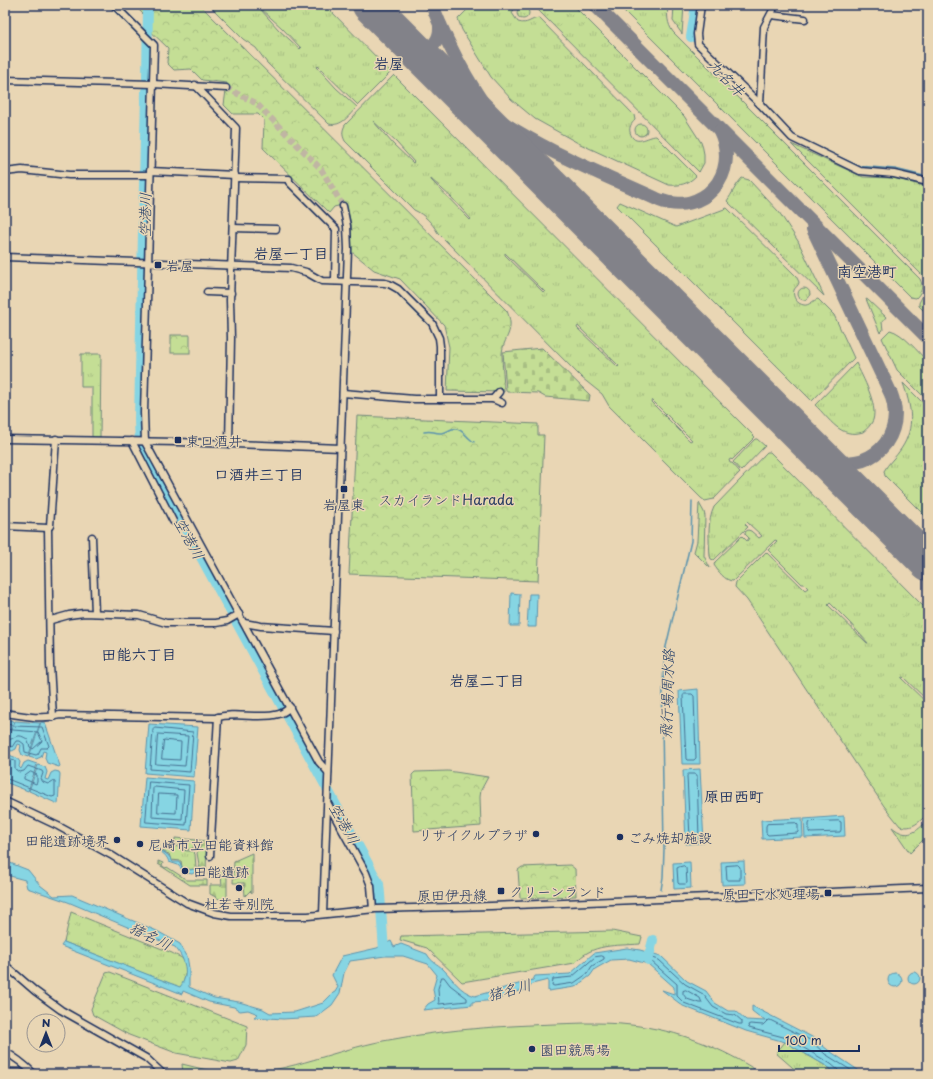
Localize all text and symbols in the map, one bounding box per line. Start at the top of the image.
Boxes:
district label: 岩屋 [374,51,404,74]
water label: 九名井 [703,53,752,102]
water label: 空港川 [132,192,156,238]
district label: 岩屋一丁目 [253,241,329,264]
place label: 岩屋 [166,255,194,276]
district label: 南空港町 [837,259,897,282]
marker: 岩屋 [153,260,163,270]
place label: 東口酒井 [186,430,242,451]
marker: 東口酒井 [173,435,183,445]
district label: 口酒井三丁目 [214,462,304,485]
marker: 岩屋東 [339,484,349,494]
park label: スカイランドHarada [378,489,514,510]
place label: 岩屋東 [323,494,365,515]
water label: 空港川 [169,513,211,563]
district label: 田能六丁目 [101,642,177,665]
water label: 飛行場周水路 [653,648,679,739]
district label: 岩屋二丁目 [449,668,525,691]
district label: 原田西町 [704,784,764,807]
water label: 空港川 [324,798,366,848]
place label: リサイクルプラザ [418,824,528,845]
place label: ごみ焼却施設 [628,827,712,848]
marker: リサイクルプラザ [531,829,541,839]
place label: 田能遺跡境界 [25,830,109,851]
marker: ごみ焼却施設 [615,832,625,842]
place label: 尼崎市立田能資料館 [148,834,274,855]
marker: 田能遺跡境界 [112,835,122,845]
marker: 尼崎市立田能資料館 [135,839,145,849]
place label: 田能遺跡 [193,861,249,882]
marker: 田能遺跡 [180,866,190,876]
place label: クリーンランド [509,881,606,902]
marker: 杜若寺別院 [234,883,244,893]
place label: 原田下水処理場 [722,883,820,904]
street label: 原田伊丹線 [417,884,487,906]
marker: クリーンランド [496,886,506,896]
marker: 原田下水処理場 [823,888,833,898]
place label: 杜若寺別院 [204,893,274,914]
water label: 猪名川 [126,915,176,955]
water label: 猪名川 [484,972,534,1006]
north arrow [26,1013,66,1053]
text: N [42,1014,51,1031]
scale bar [779,1027,859,1053]
text: 100 m [785,1031,822,1049]
place label: 園田競馬場 [540,1039,610,1060]
marker: 園田競馬場 [527,1044,537,1054]

